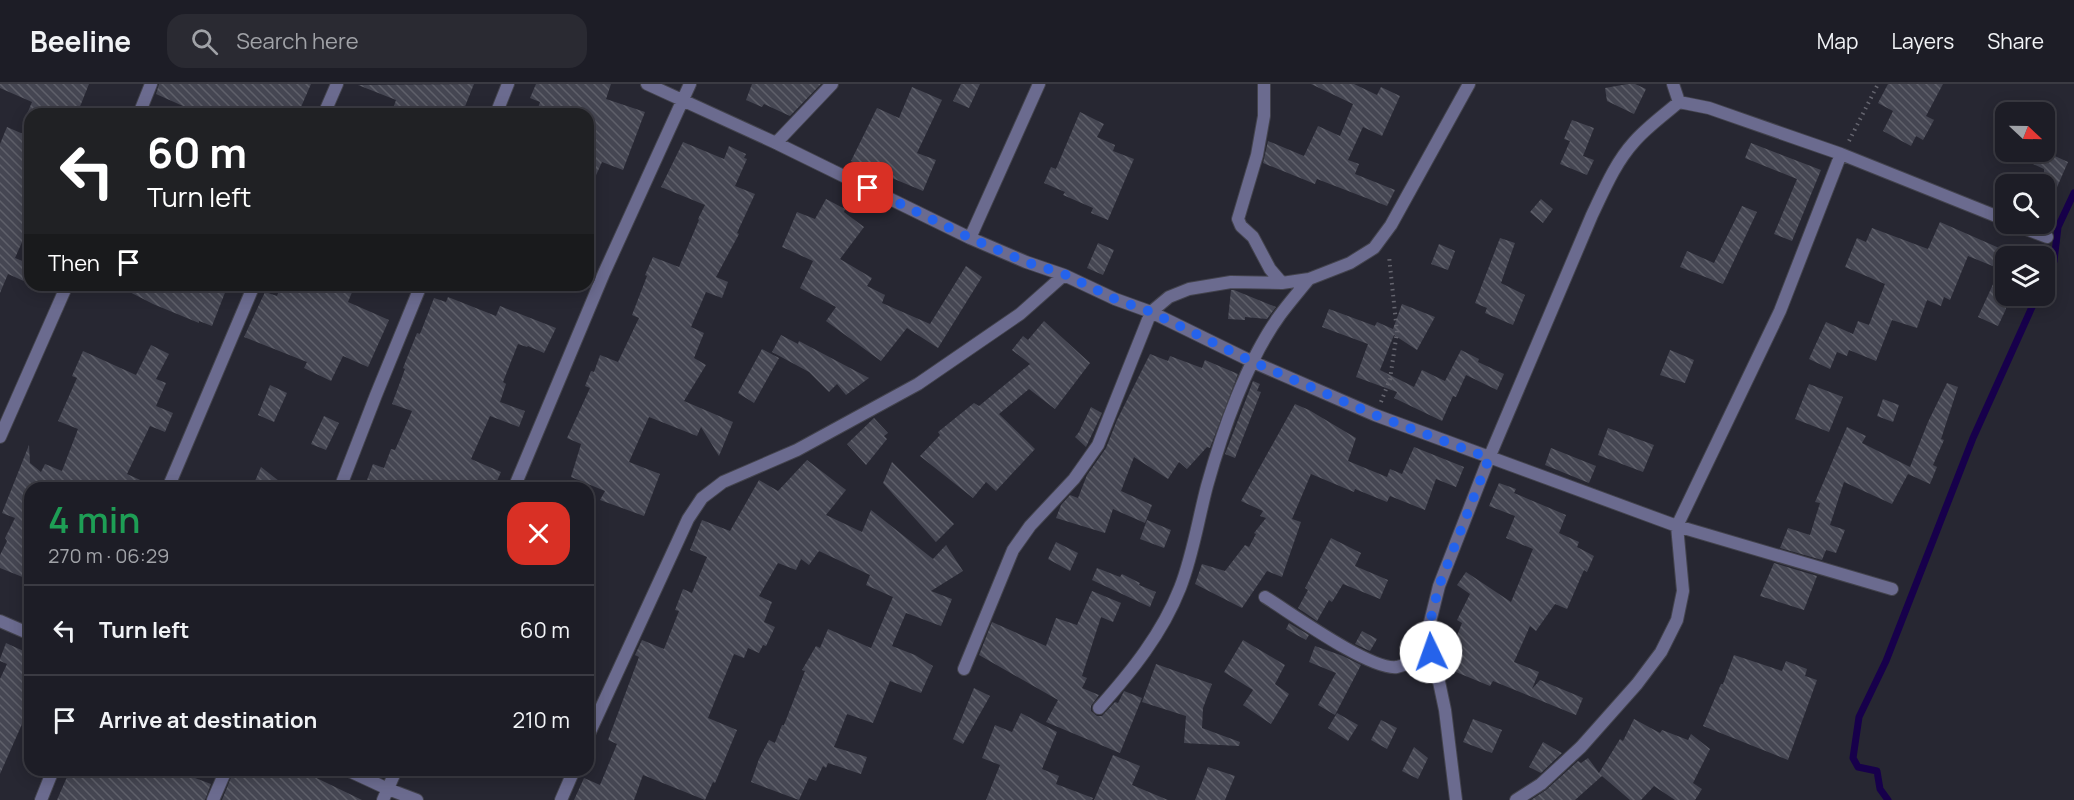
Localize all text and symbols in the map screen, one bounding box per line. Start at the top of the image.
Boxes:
search box [167,14,587,68]
text: Beeline [30,22,131,60]
icon: search [188,25,221,58]
text: Search here [236,26,359,56]
text: Map [1817,27,1858,55]
text: Layers [1891,27,1954,55]
text: Share [1987,27,2044,55]
north arrow [1995,102,2055,162]
map controls [1995,102,2055,306]
text: 60 m [147,123,247,181]
icon: left [48,132,126,210]
pin [842,162,893,213]
icon: arrive [851,171,884,204]
button: search [1995,174,2055,234]
text: Turn left [147,178,251,215]
icon: arrive [112,246,145,279]
button: layers [1995,246,2055,306]
text: Then [48,248,100,278]
text: 4 min [48,495,140,544]
button: close [507,502,570,565]
text: 270 m · 06:29 [48,542,170,569]
icon: left [48,614,81,647]
text: Turn left [99,615,189,645]
text: 60 m [520,615,570,645]
position arrow [1399,620,1463,684]
icon: arrive [48,704,81,737]
text: Arrive at destination [99,705,317,735]
text: 210 m [512,705,570,735]

